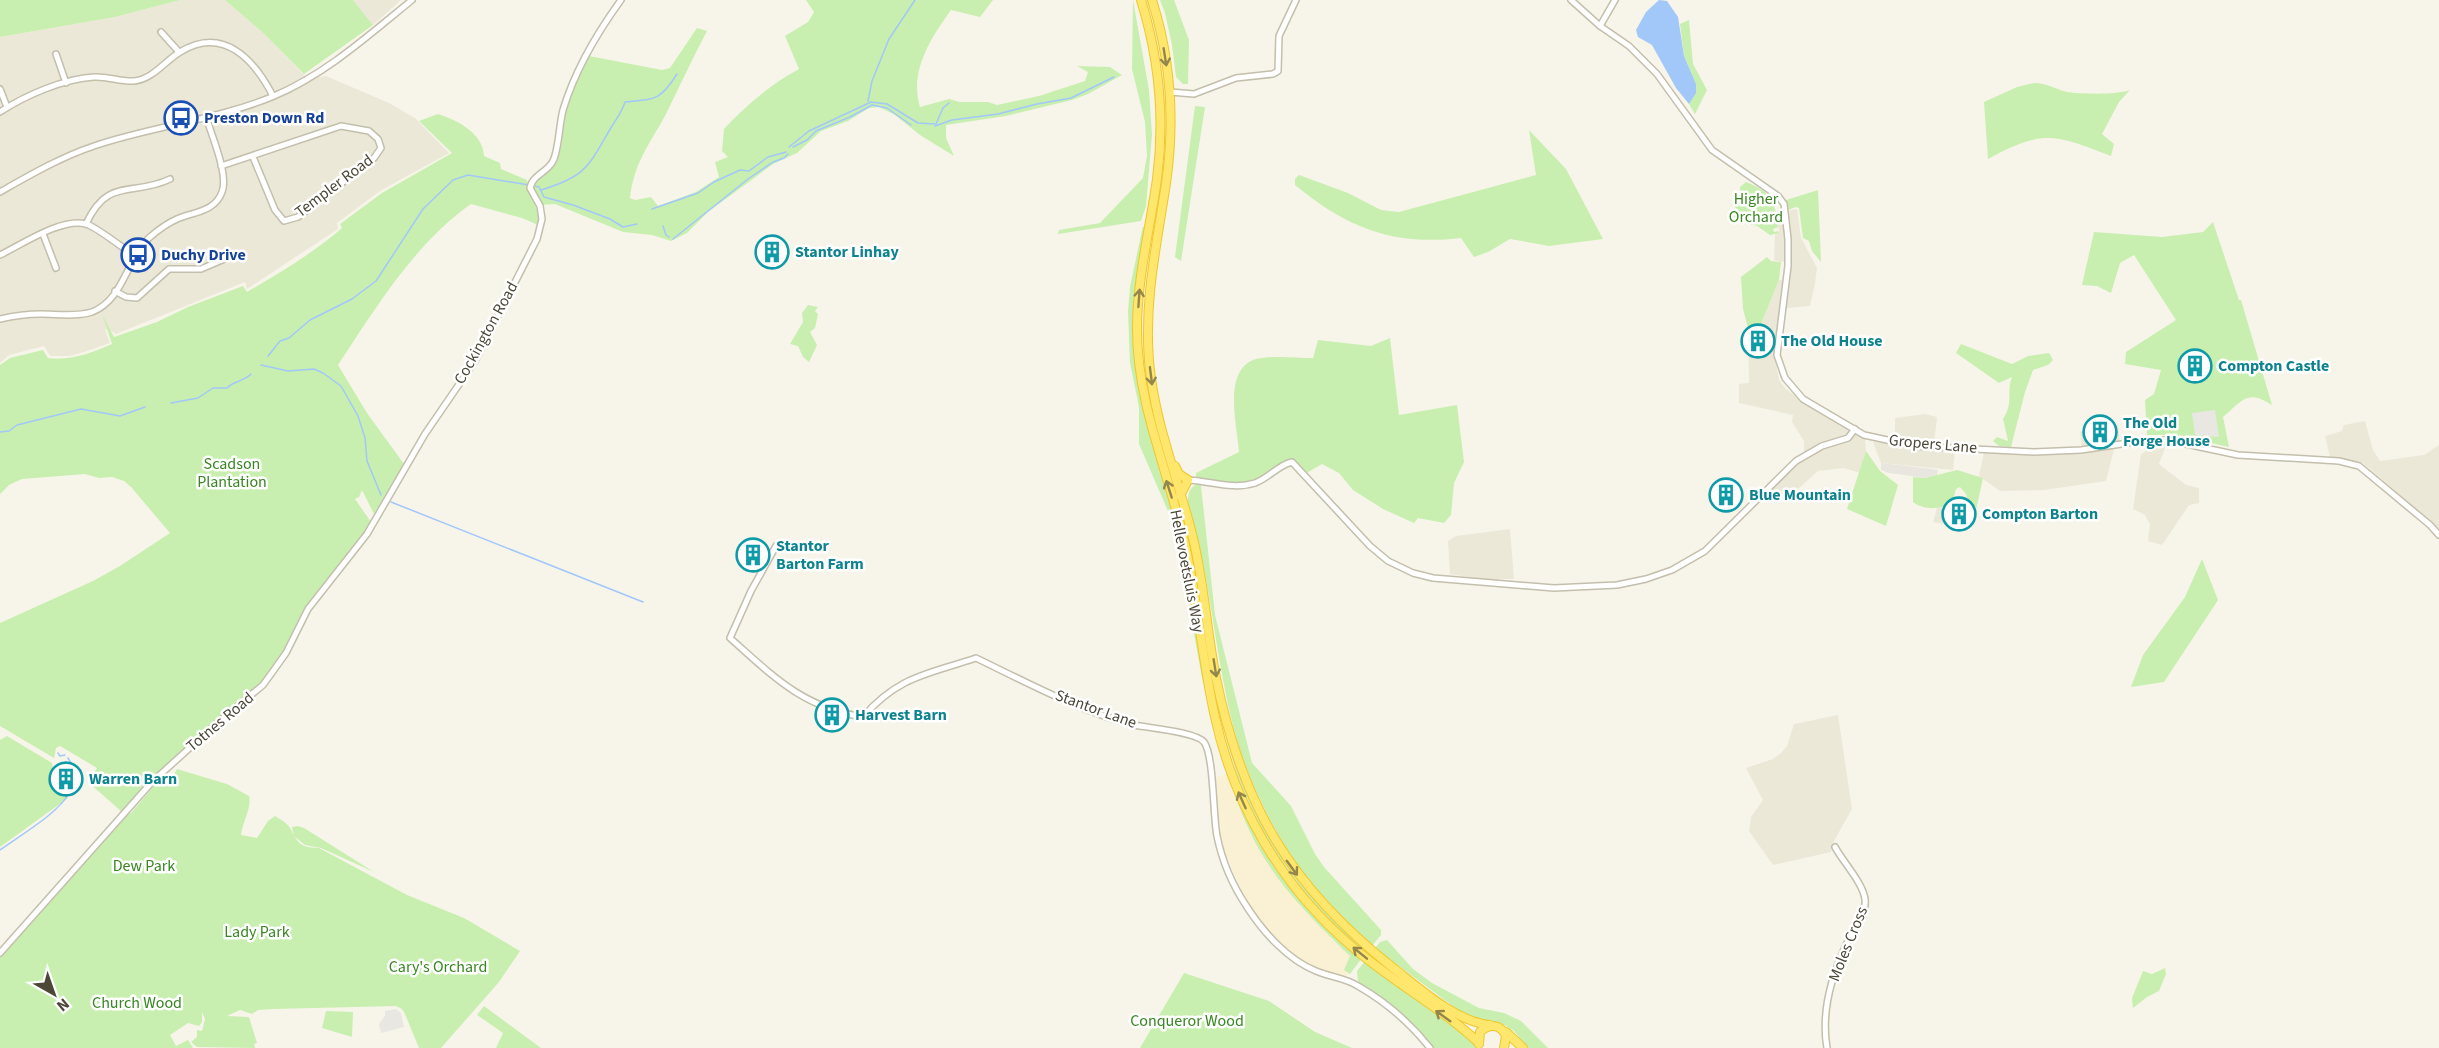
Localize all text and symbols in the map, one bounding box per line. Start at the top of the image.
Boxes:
one-way arrow [1160,46,1171,66]
bus stop icon: Preston Down Rd [163,100,199,136]
place label: Preston Down Rd [204,107,324,129]
street label: Templer Road [290,149,378,223]
park label: Higher Orchard [1729,188,1783,228]
building icon: Stantor Linhay [754,234,790,270]
bus stop icon: Duchy Drive [120,237,156,273]
place label: Stantor Linhay [795,241,900,263]
place label: Duchy Drive [161,244,246,266]
street label: Cockington Road [449,278,523,388]
one-way arrow [1133,288,1144,308]
building icon: The Old House [1740,323,1776,359]
place label: The Old House [1781,330,1883,352]
building icon: Compton Castle [2177,348,2213,384]
place label: Compton Castle [2218,355,2329,377]
one-way arrow [1146,365,1157,385]
place label: The Old Forge House [2123,412,2210,452]
building icon: The Old Forge House [2082,414,2118,450]
street label: Gropers Lane [1888,429,1978,459]
park label: Scadson Plantation [197,453,267,493]
building icon: Blue Mountain [1708,477,1744,513]
one-way arrow [1163,480,1174,499]
place label: Blue Mountain [1749,484,1851,506]
building icon: Compton Barton [1941,496,1977,532]
place label: Compton Barton [1982,503,2098,525]
street label: Hellevoetsluis Way [1164,508,1210,635]
place label: Stantor Barton Farm [776,535,864,575]
building icon: Stantor Barton Farm [735,537,771,573]
one-way arrow [1209,658,1220,678]
street label: Stantor Lane [1052,684,1140,734]
street label: Totnes Road [181,687,259,757]
building icon: Harvest Barn [814,697,850,733]
place label: Harvest Barn [855,704,947,726]
building icon: Warren Barn [48,761,84,797]
place label: Warren Barn [89,768,177,790]
one-way arrow [1236,792,1247,810]
park label: Dew Park [113,855,175,877]
one-way arrow [1286,859,1299,875]
street label: Moles Cross [1823,903,1873,985]
park label: Lady Park [224,921,290,943]
one-way arrow [1352,947,1368,960]
park label: Cary's Orchard [389,956,487,978]
north arrow [24,964,84,1024]
park label: Church Wood [92,992,182,1014]
text: N [52,993,74,1017]
park label: Conqueror Wood [1130,1010,1244,1032]
one-way arrow [1435,1010,1451,1022]

